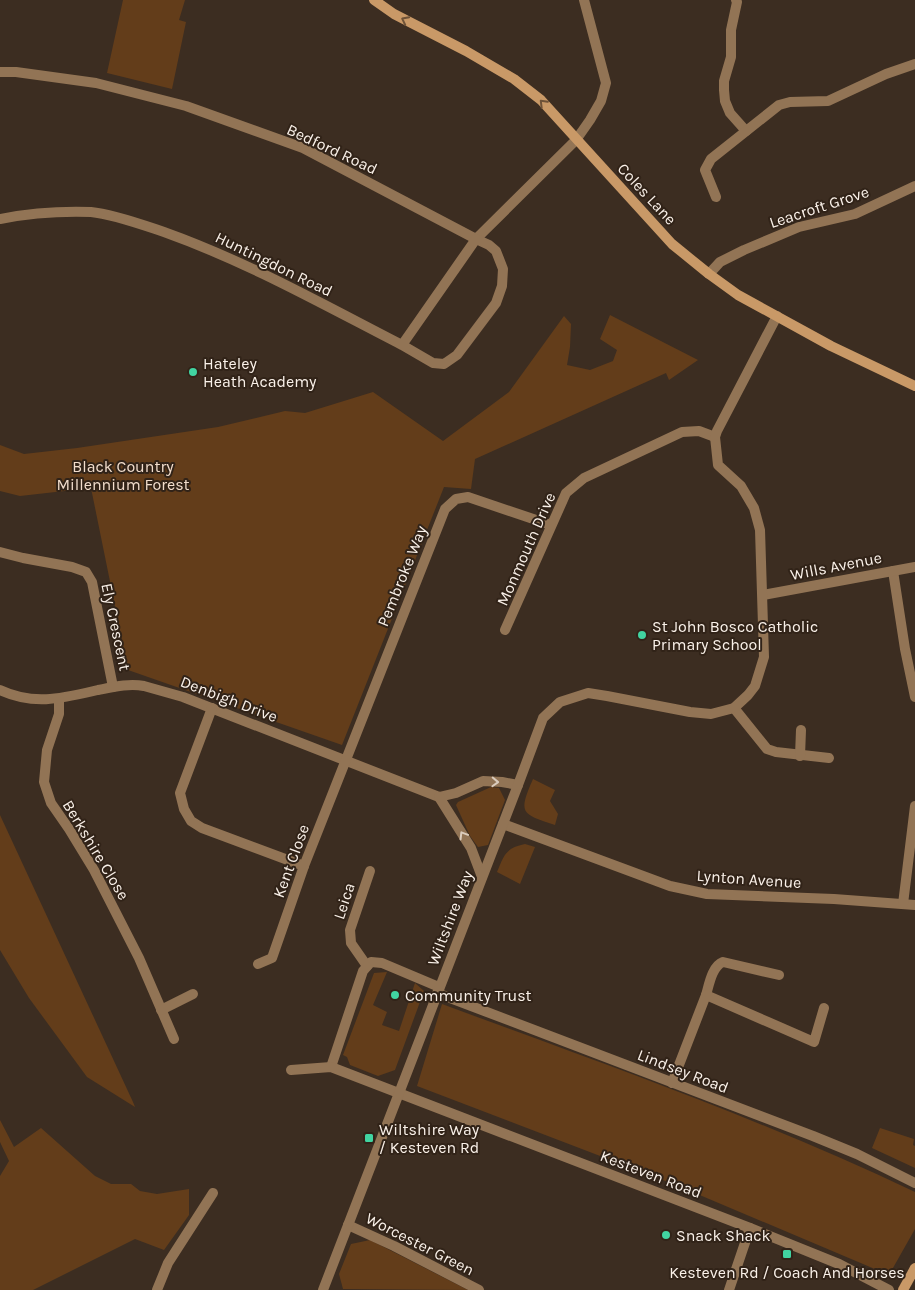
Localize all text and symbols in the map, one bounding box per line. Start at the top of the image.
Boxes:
one-way arrow [401,16,410,26]
one-way arrow [540,100,549,109]
street label: Bedford Road [284,120,380,178]
street label: Coles Lane [614,159,680,229]
street label: Leacroft Grove [767,182,871,232]
street label: Huntingdon Road [212,227,336,301]
place label: Hateley Heath Academy [203,354,317,391]
marker: Hateley Heath Academy [187,366,199,378]
park label: Black Country Millennium Forest [56,457,190,494]
street label: Monmouth Drive [492,489,560,609]
street label: Pembroke Way [373,522,431,629]
street label: Wills Avenue [789,548,883,584]
street label: Ely Crescent [97,581,135,673]
place label: St John Bosco Catholic Primary School [652,617,818,654]
marker: St John Bosco Catholic Primary School [636,629,648,641]
street label: Denbigh Drive [178,672,280,726]
one-way arrow [491,776,499,787]
street label: Berkshire Close [59,797,133,903]
street label: Kent Close [269,822,313,900]
one-way arrow [460,832,470,841]
street label: Lynton Avenue [696,866,802,892]
street label: Wiltshire Way [423,867,477,968]
street label: Leica [329,880,359,922]
place label: Community Trust [405,986,532,1005]
marker: Community Trust [389,989,401,1001]
street label: Lindsey Road [635,1045,731,1097]
place label: Wiltshire Way / Kesteven Rd [379,1120,480,1157]
marker: Wiltshire Way / Kesteven Rd [363,1132,375,1144]
street label: Kesteven Road [598,1146,704,1202]
street label: Worcester Green [363,1208,477,1280]
place label: Snack Shack [676,1226,771,1245]
marker: Snack Shack [660,1229,672,1241]
marker: Kesteven Rd / Coach And Horses [781,1248,793,1260]
place label: Kesteven Rd / Coach And Horses [669,1263,905,1282]

